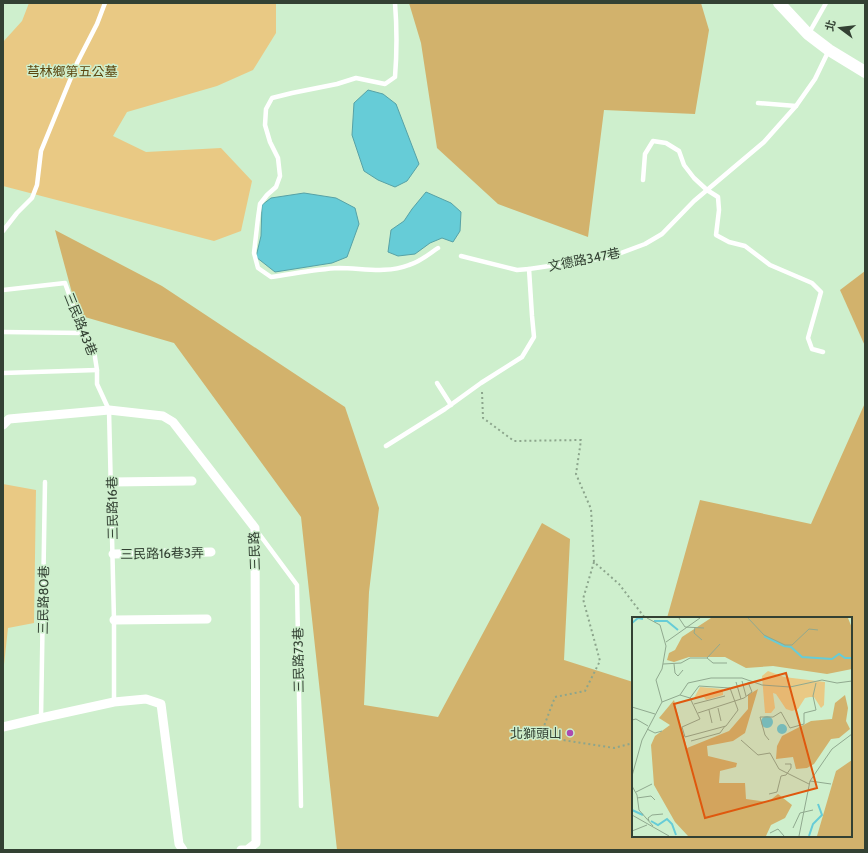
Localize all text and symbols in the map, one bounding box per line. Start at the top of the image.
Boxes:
north arrow [820,8,860,48]
text: 北 [822,18,839,33]
park label: 芎林鄉第五公墓 [26,63,118,79]
street label: 文德路347巷 [547,244,621,274]
street label: 三民路43巷 [61,290,101,358]
street label: 三民路16巷 [103,476,121,540]
street label: 三民路 [245,531,263,571]
street label: 三民路16巷3弄 [120,544,204,562]
street label: 三民路80巷 [34,565,52,635]
inset map [632,617,852,837]
street label: 三民路73巷 [289,627,307,693]
place label: 北獅頭山 [510,725,562,741]
marker: 北獅頭山 [565,728,575,738]

